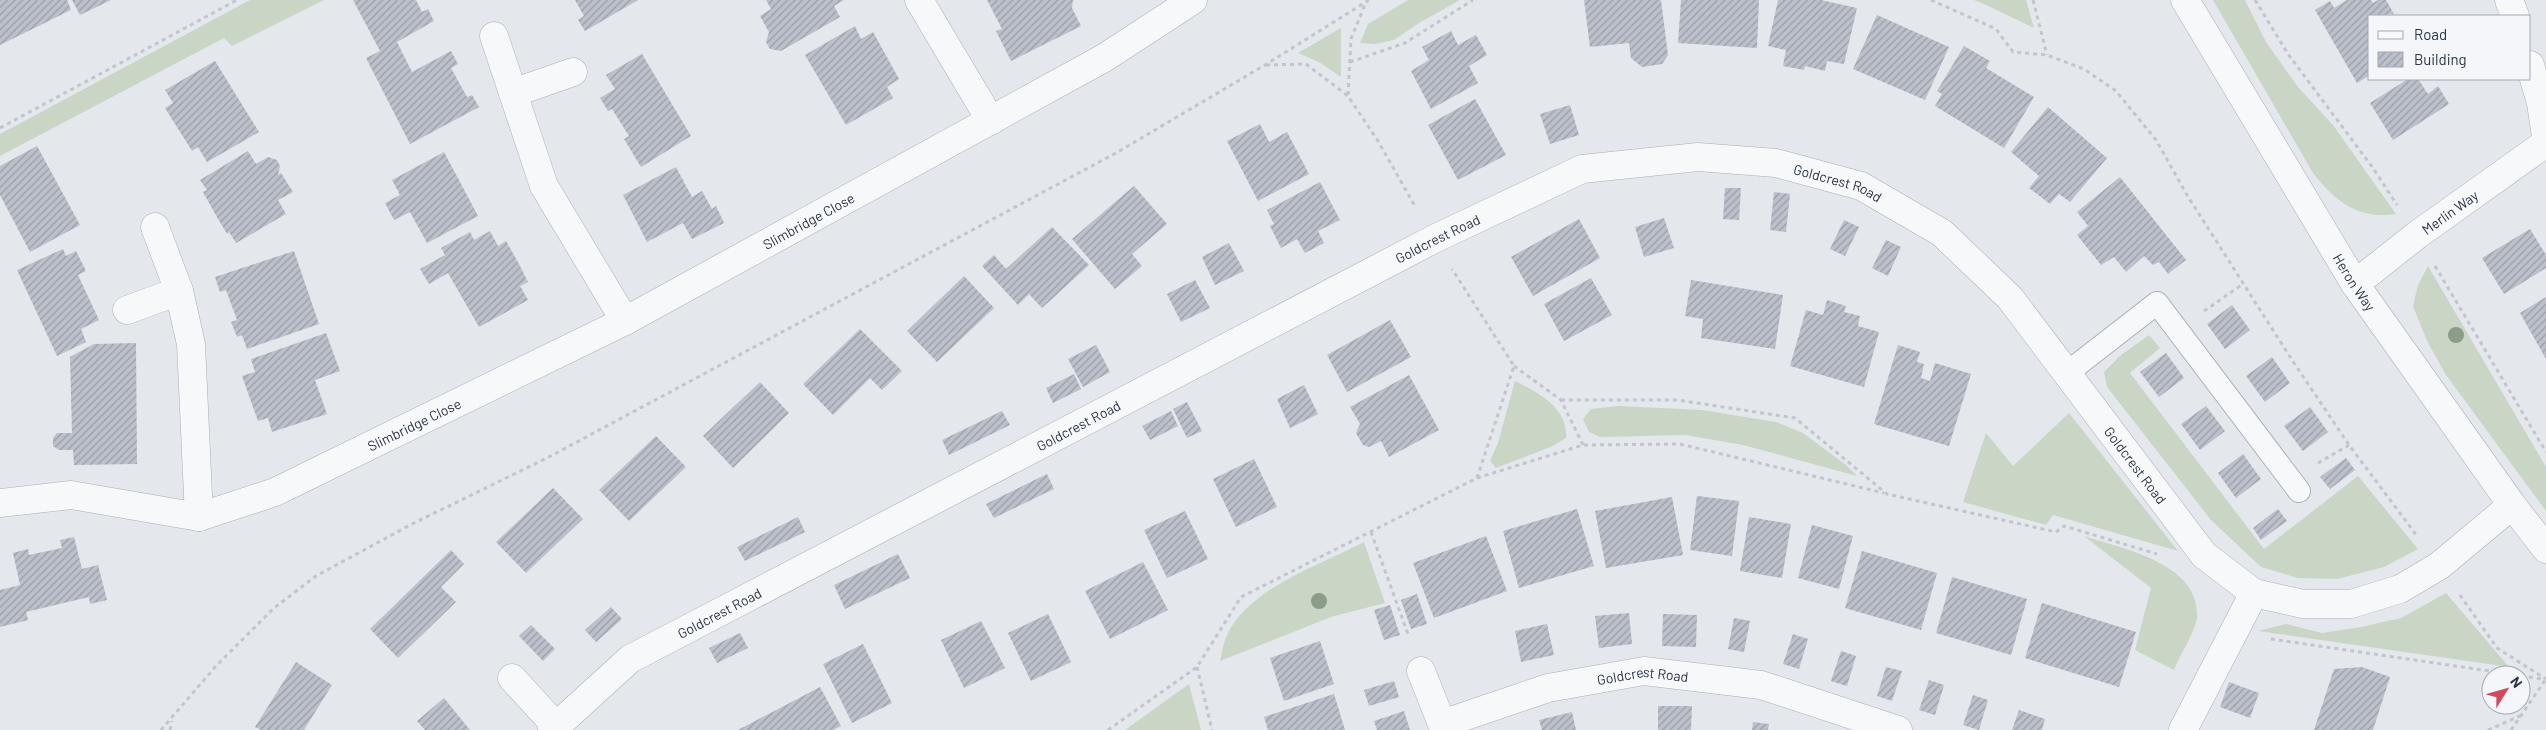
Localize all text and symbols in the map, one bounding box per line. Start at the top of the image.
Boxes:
legend [2368,15,2531,80]
text: Road [2414,25,2447,43]
text: Building [2414,50,2467,68]
street label: Goldcrest Road [1792,160,1885,205]
street label: Merlin Way [2418,186,2481,238]
street label: Slimbridge Close [760,188,857,252]
street label: Goldcrest Road [1392,210,1483,266]
street label: Heron Way [2330,250,2380,314]
street label: Slimbridge Close [364,394,463,454]
street label: Goldcrest Road [1033,396,1123,454]
street label: Goldcrest Road [2101,423,2171,507]
street label: Goldcrest Road [674,584,764,641]
street label: Goldcrest Road [1596,662,1689,688]
north arrow [2481,665,2531,715]
text: N [2507,673,2526,691]

